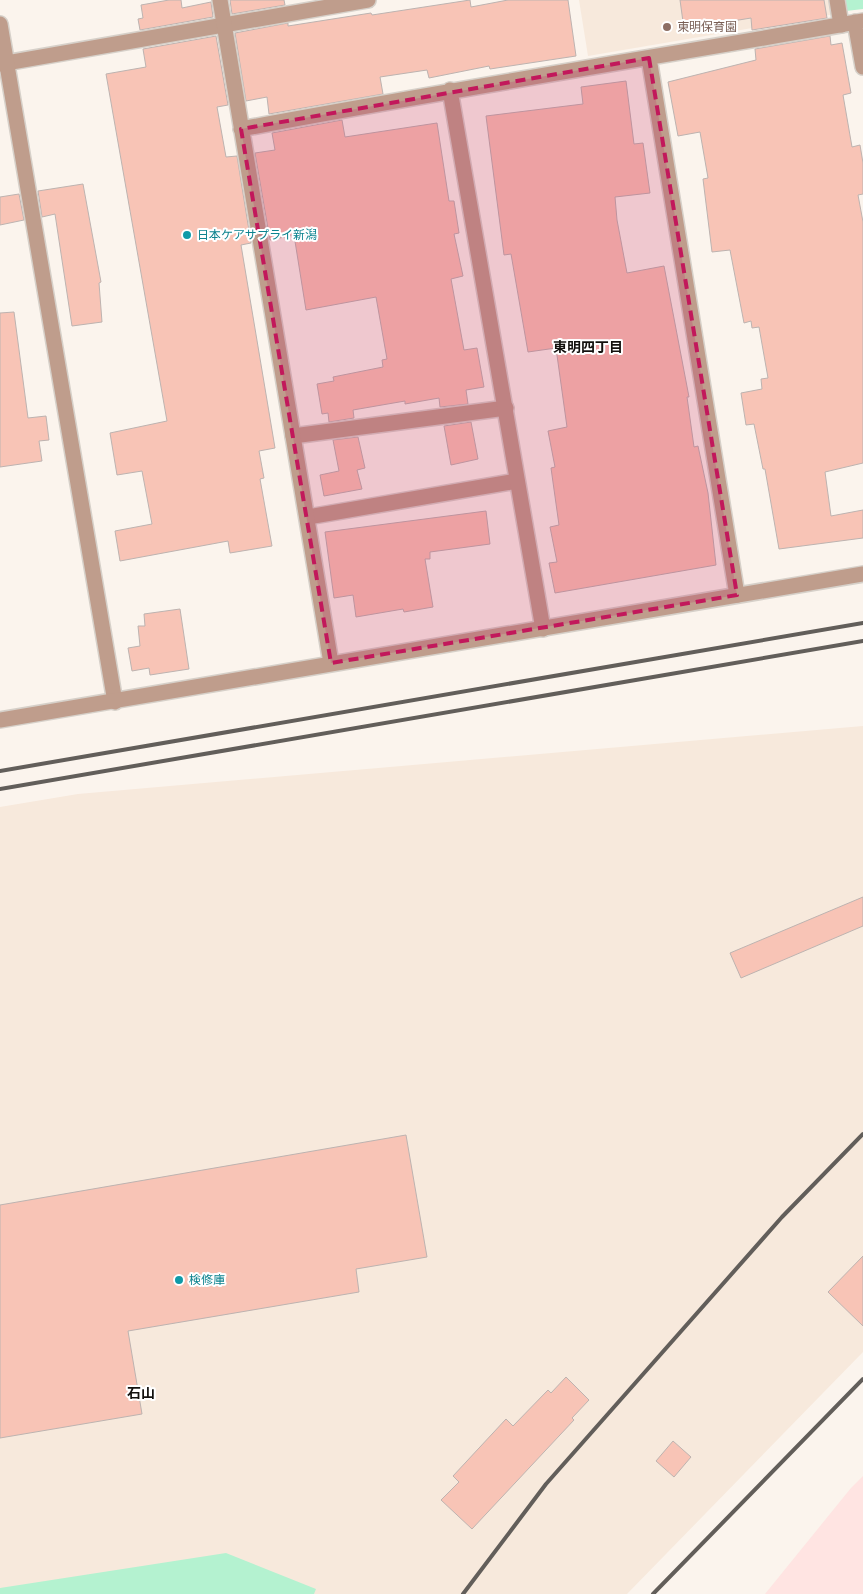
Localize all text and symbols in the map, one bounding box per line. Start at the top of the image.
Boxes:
place label: 東明保育園 [677,19,737,33]
marker: 東明保育園 [661,21,673,33]
place label: 日本ケアサプライ新潟 [197,227,317,241]
marker: 日本ケアサプライ新潟 [181,229,193,241]
district label: 東明四丁目 [553,338,623,355]
place label: 検修庫 [189,1272,225,1286]
marker: 検修庫 [173,1274,185,1286]
district label: 石山 [127,1384,155,1401]

